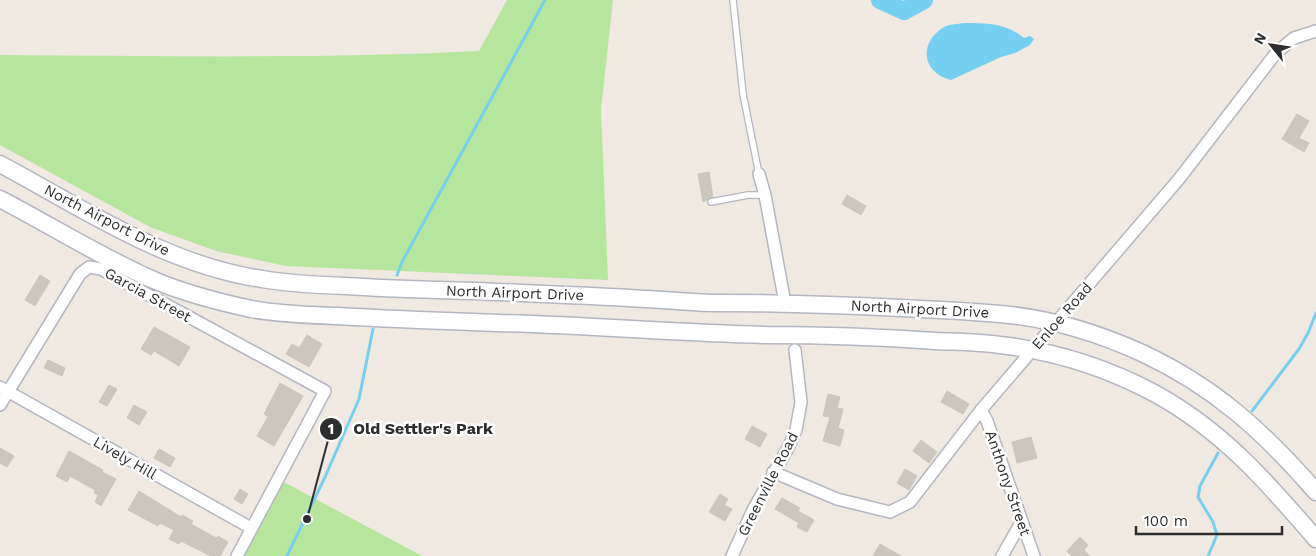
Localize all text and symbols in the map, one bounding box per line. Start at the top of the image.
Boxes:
north arrow [1246,20,1296,70]
text: N [1250,30,1269,47]
street label: North Airport Drive [41,181,173,259]
street label: Garcia Street [102,264,195,326]
street label: Enloe Road [1028,279,1096,353]
street label: North Airport Drive [446,282,584,304]
street label: North Airport Drive [850,296,990,322]
callout: Old Settler's Park [319,413,503,444]
text: Old Settler's Park [353,419,493,438]
text: 1 [328,420,334,438]
street label: Anthony Street [982,428,1035,539]
street label: Greenville Road [734,429,802,539]
street label: Lively Hill [90,433,160,484]
scale bar [1136,504,1282,536]
text: 100 m [1144,512,1188,530]

